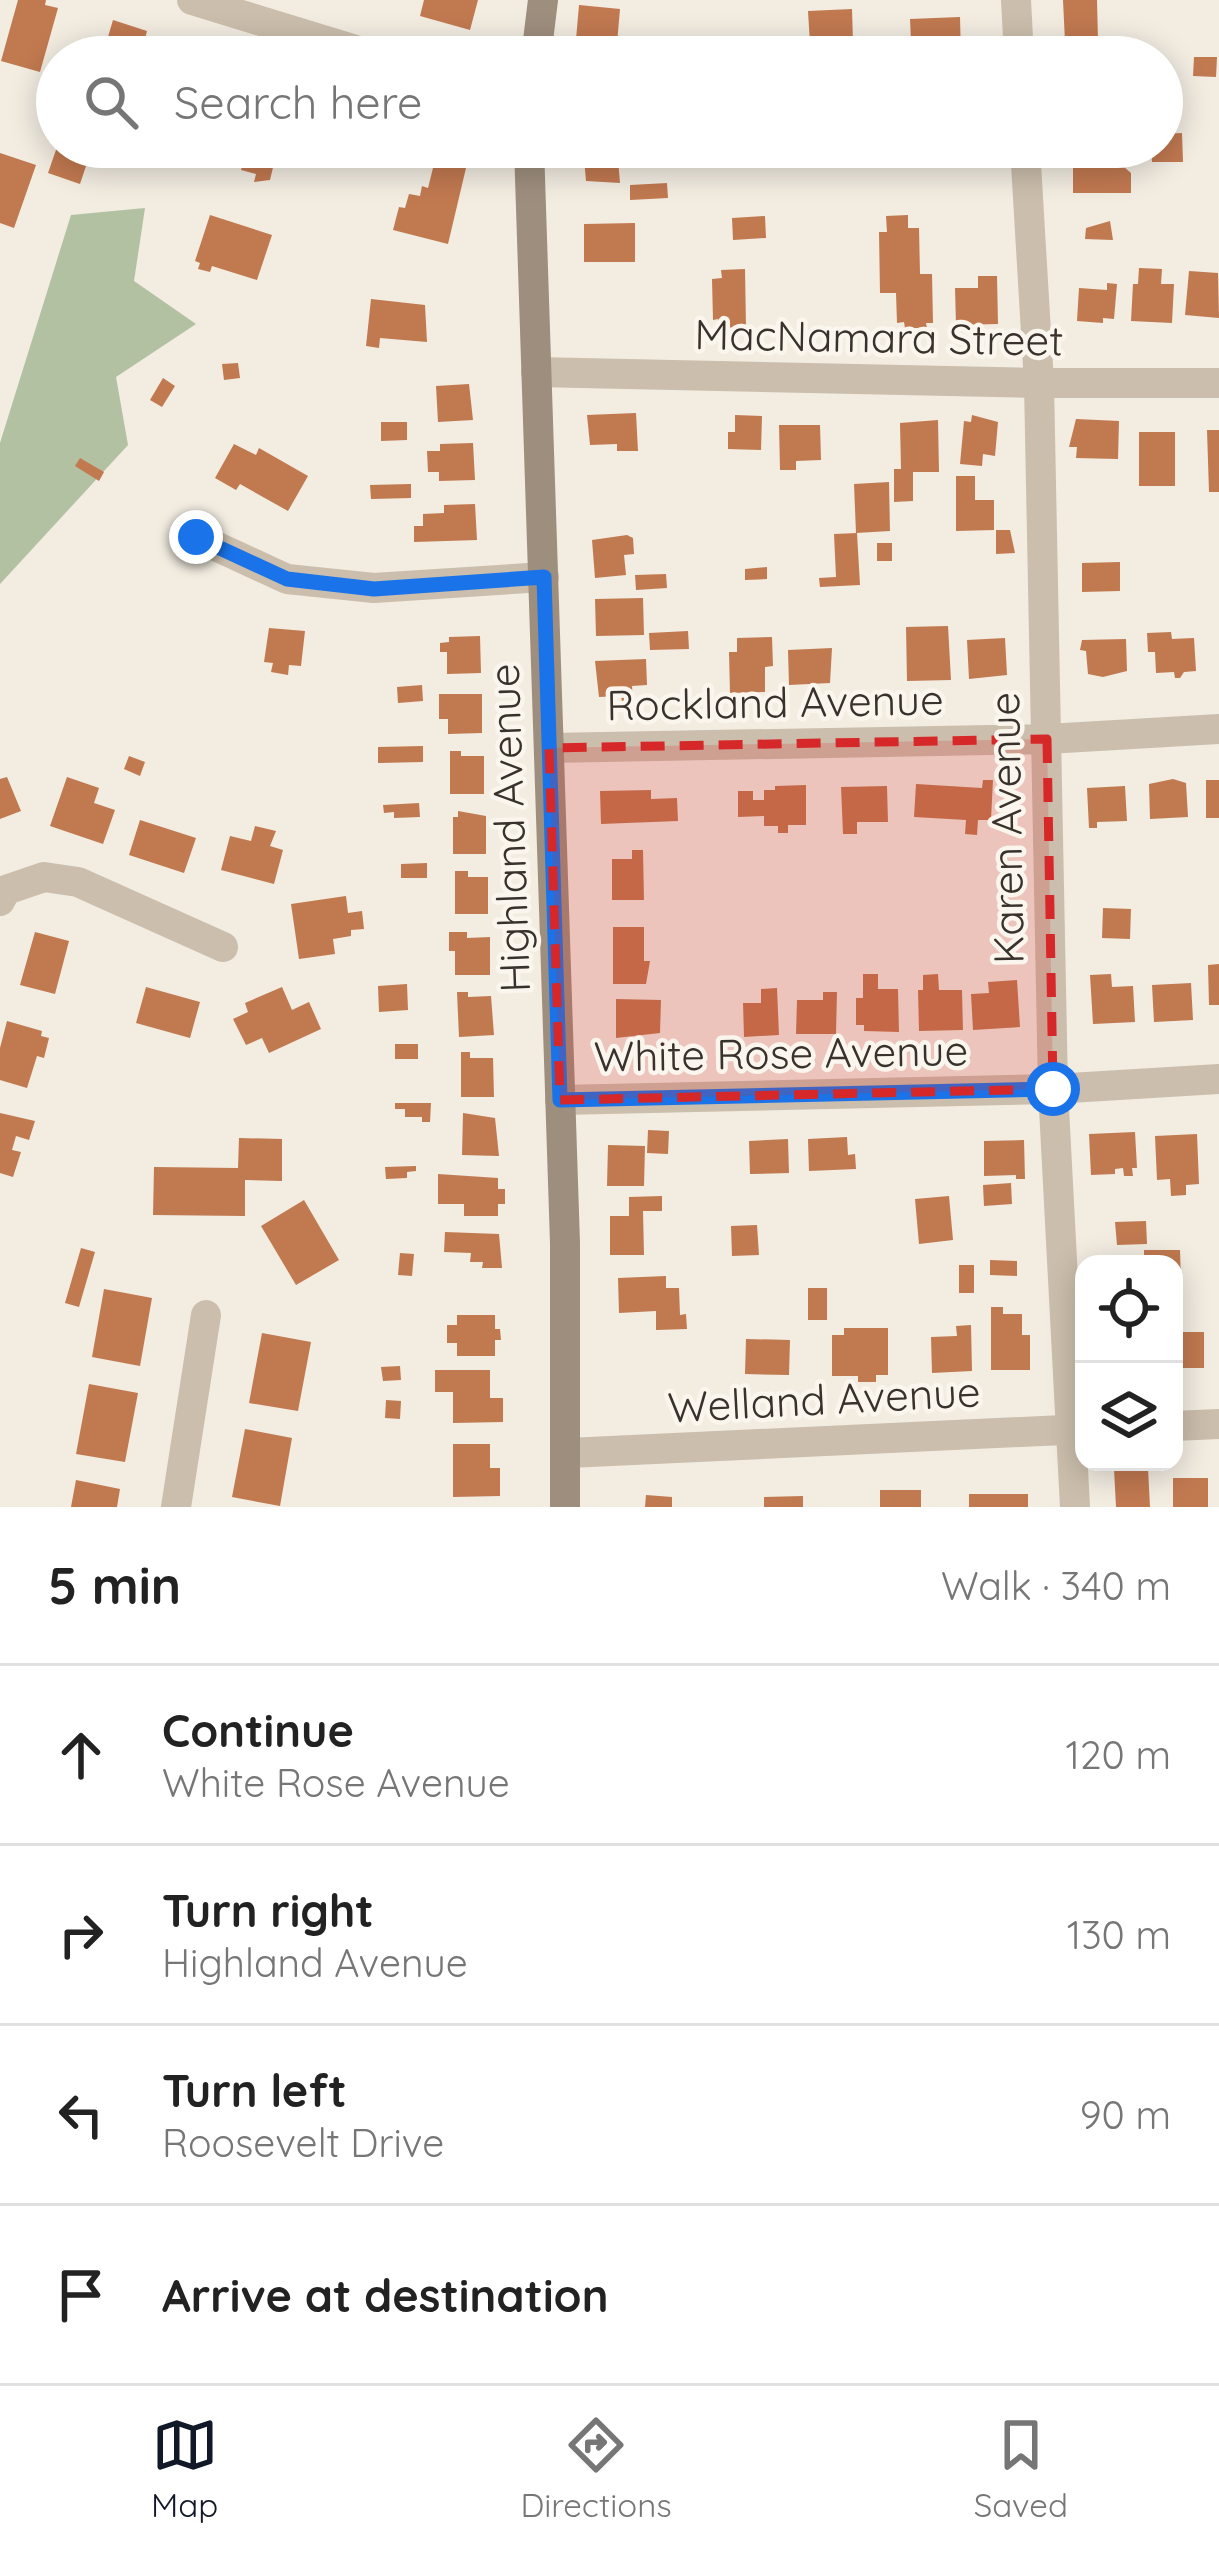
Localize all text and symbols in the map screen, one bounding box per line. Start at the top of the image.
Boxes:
search box [36,36,1183,168]
icon: search [78,69,144,135]
text: Search here [174,74,422,130]
street label: MacNamara Street [694,307,1064,367]
route end [169,510,223,564]
street label: Highland Avenue [477,663,541,993]
street label: Rockland Avenue [606,673,944,731]
street label: Karen Avenue [977,691,1035,965]
street label: White Rose Avenue [593,1023,969,1083]
route start [1026,1062,1080,1116]
map controls [1075,1255,1183,1471]
button: locate [1075,1255,1183,1363]
button: layers [1075,1363,1183,1471]
street label: Welland Avenue [666,1364,982,1434]
text: 5 min [48,1553,181,1617]
text: Walk · 340 m [941,1561,1171,1610]
text: Continue [162,1702,354,1758]
icon: ahead [48,1722,114,1788]
text: 120 m [1066,1730,1171,1779]
text: White Rose Avenue [162,1758,510,1807]
text: Turn right [162,1882,374,1938]
icon: right [48,1902,114,1968]
text: 130 m [1067,1910,1171,1959]
text: Highland Avenue [162,1938,468,1987]
text: Turn left [162,2062,347,2118]
icon: left [48,2082,114,2148]
text: 90 m [1080,2090,1171,2139]
text: Roosevelt Drive [162,2118,444,2167]
icon: arrive [48,2262,114,2328]
text: Arrive at destination [162,2267,608,2323]
tab: Map [151,2412,218,2525]
tab: Directions [520,2412,672,2525]
tab: Saved [974,2412,1068,2525]

